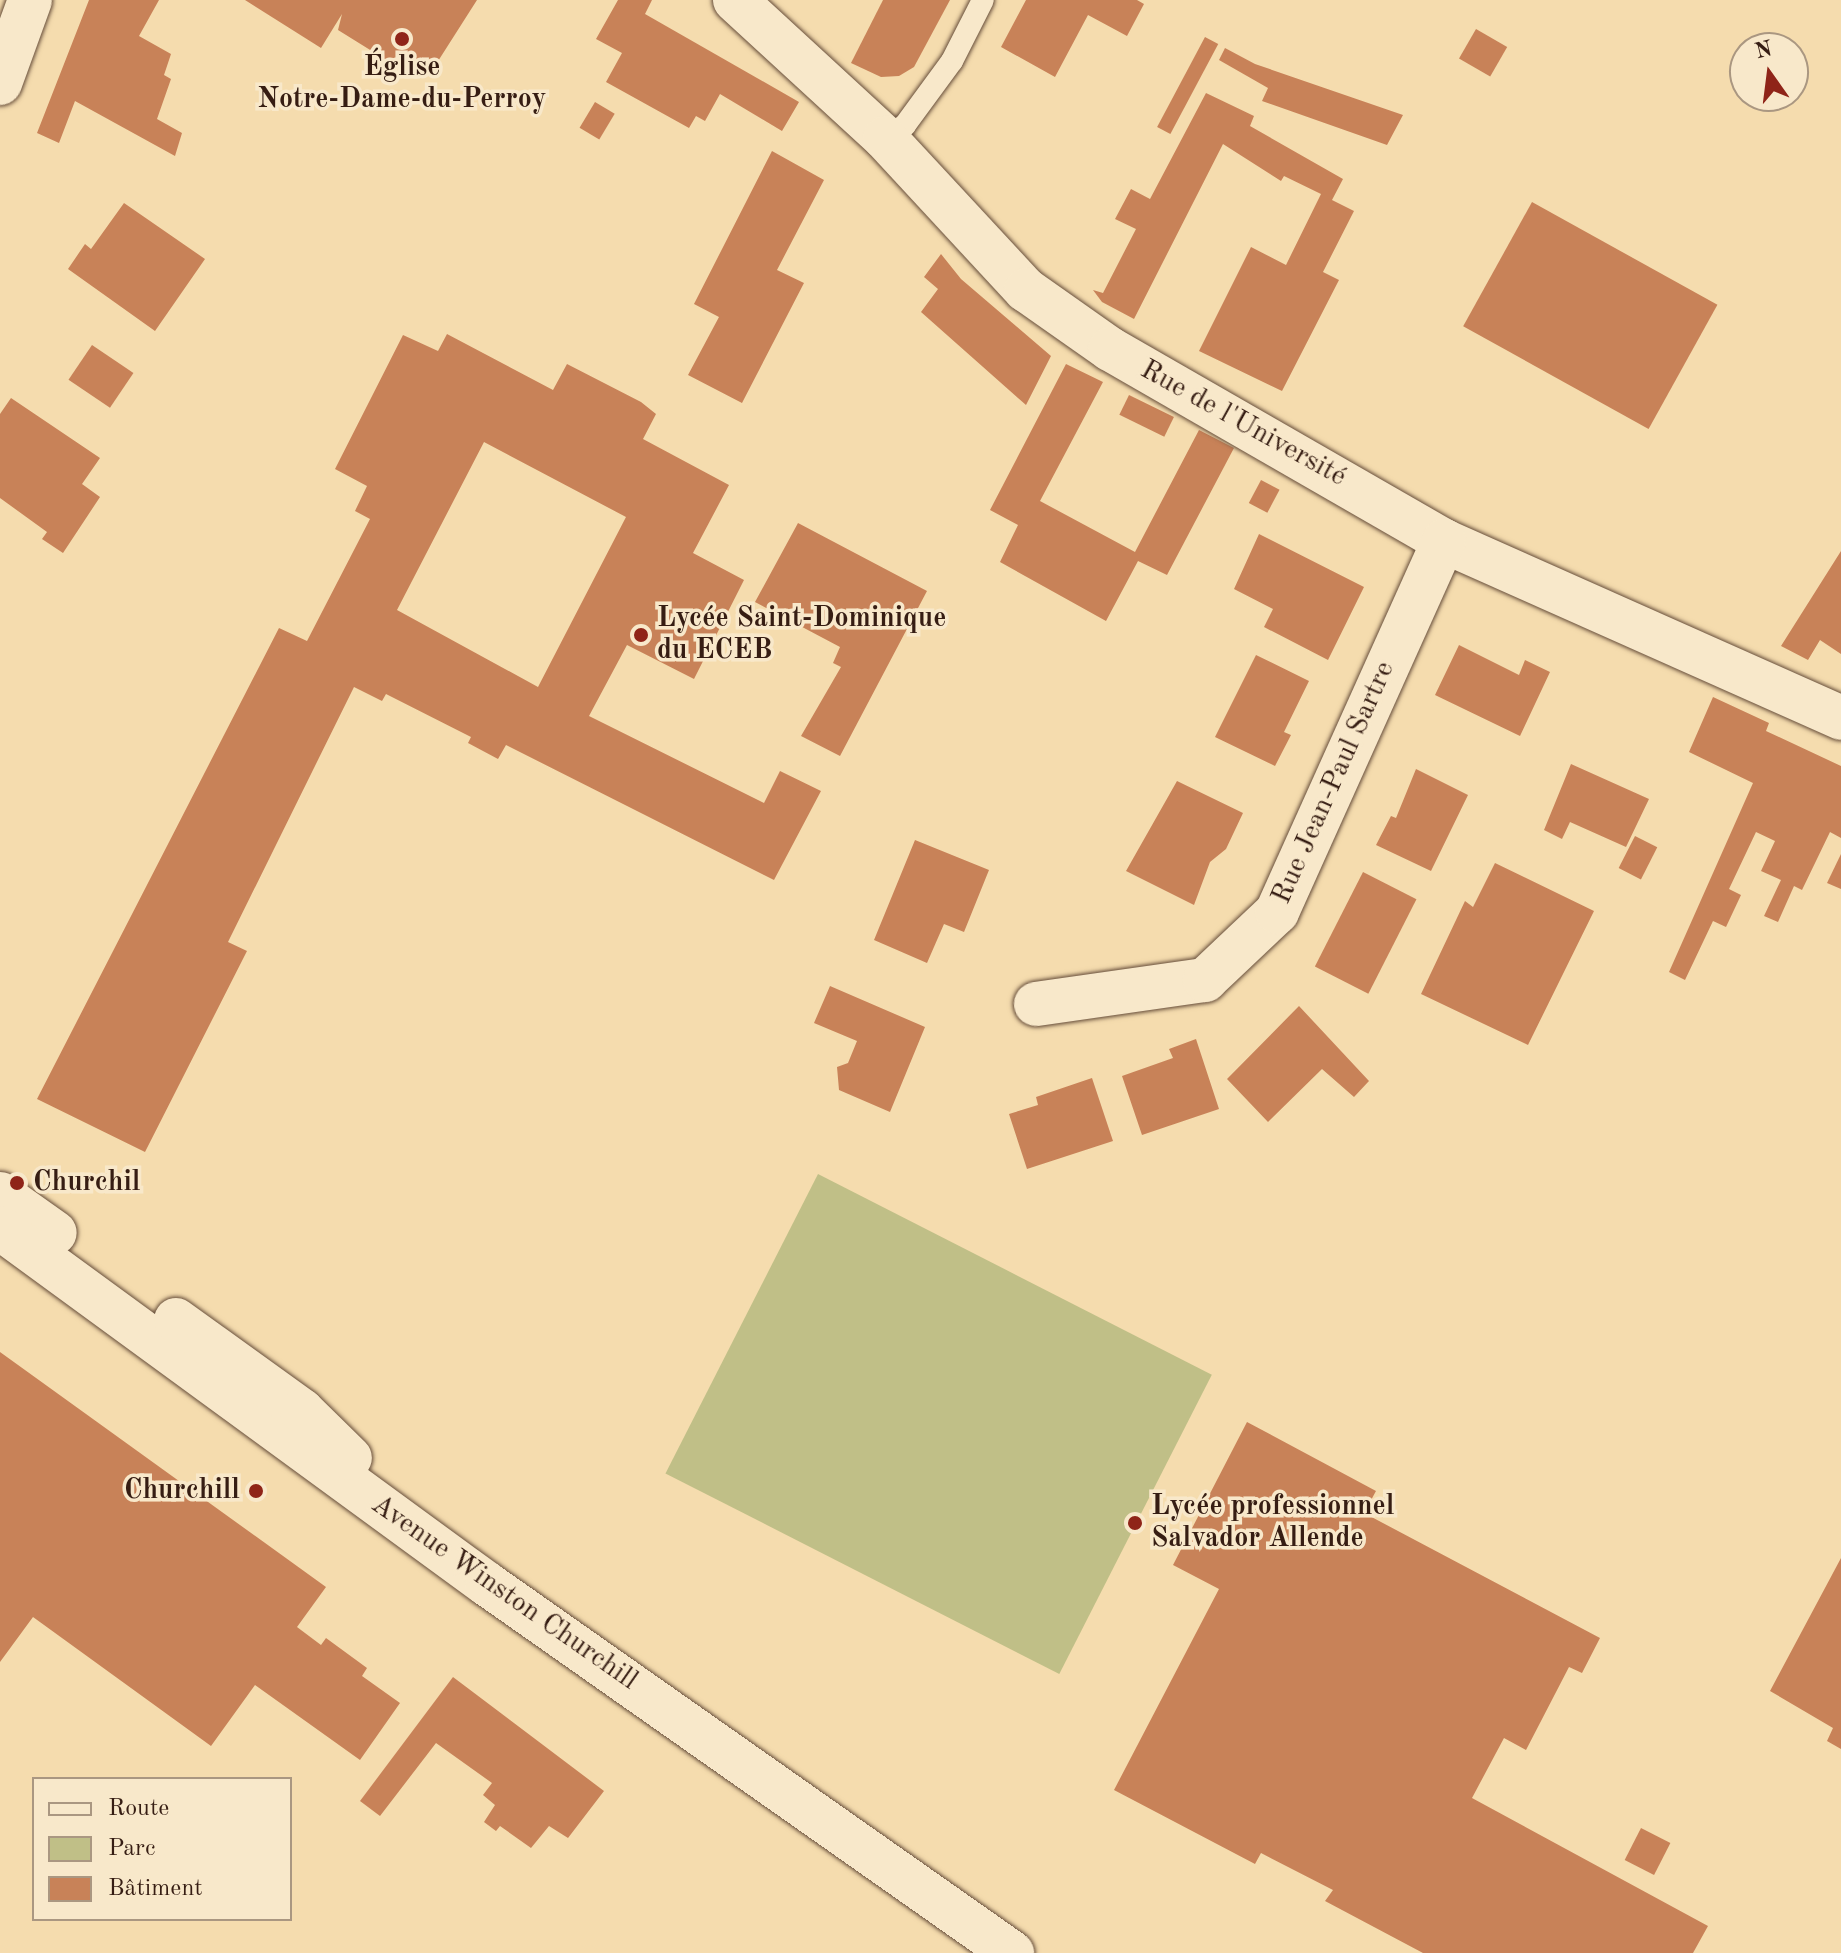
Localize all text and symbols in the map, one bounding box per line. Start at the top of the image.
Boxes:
marker: Église Notre-Dame-du-Perroy [393,30,411,48]
north arrow [1729,32,1809,112]
text: N [1753,38,1774,63]
place label: Église Notre-Dame-du-Perroy [258,51,546,117]
street label: Rue de l'Université [1134,354,1352,494]
place label: Lycée Saint-Dominique du ECEB [657,602,946,668]
marker: Lycée Saint-Dominique du ECEB [632,626,650,644]
street label: Rue Jean-Paul Sartre [1265,657,1403,909]
place label: Churchil [33,1166,140,1200]
marker: Churchil [8,1174,26,1192]
place label: Churchill [124,1474,240,1508]
marker: Churchill [247,1482,265,1500]
street label: Avenue Winston Churchill [364,1488,644,1698]
place label: Lycée professionnel Salvador Allende [1151,1490,1394,1556]
marker: Lycée professionnel Salvador Allende [1126,1514,1144,1532]
legend [32,1777,292,1921]
text: Route [108,1797,169,1821]
text: Parc [108,1837,155,1861]
text: Bâtiment [108,1877,203,1901]

